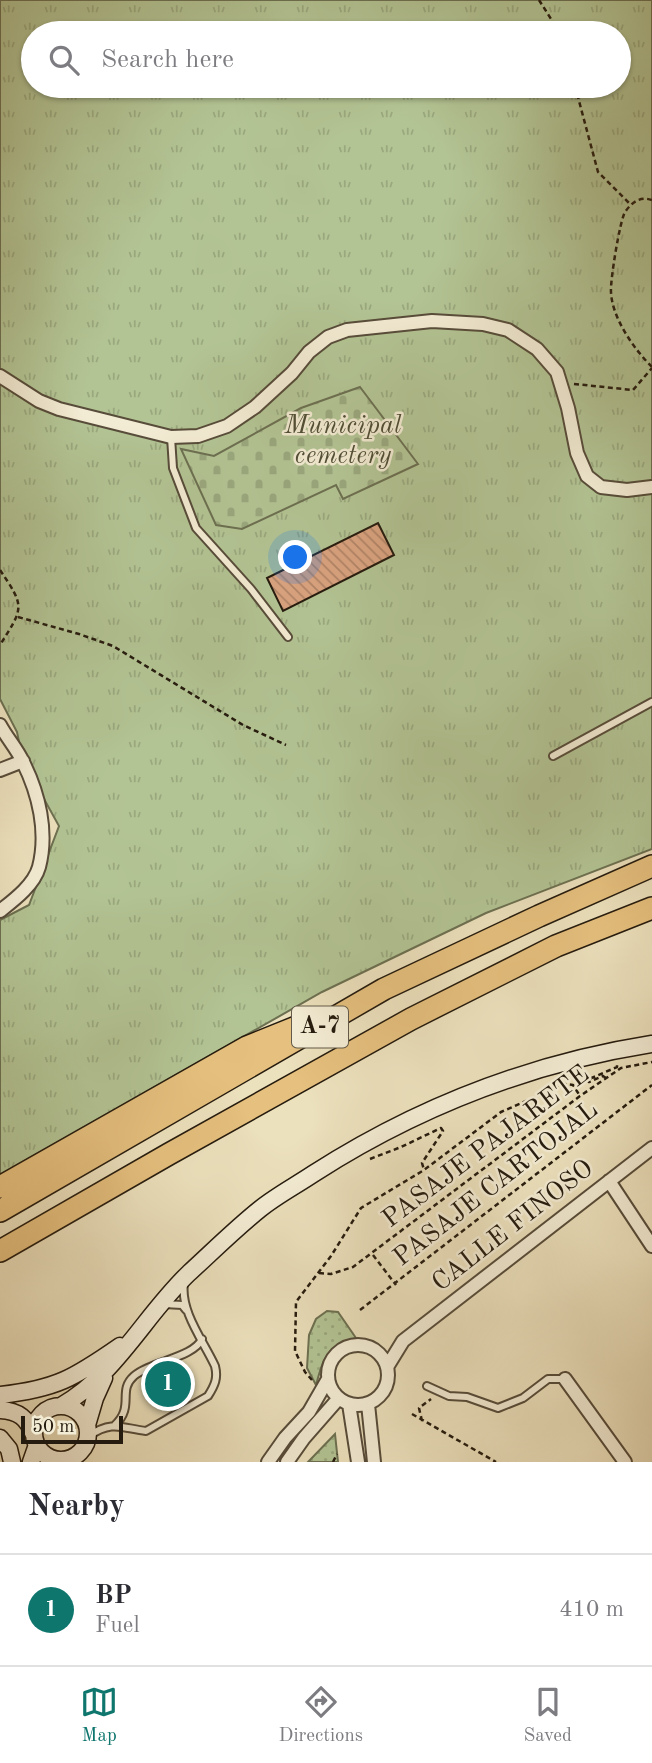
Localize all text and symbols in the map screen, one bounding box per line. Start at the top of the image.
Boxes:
search box [21,21,631,98]
icon: search [45,41,83,79]
text: Search here [101,47,234,73]
park label: Municipal cemetery [284,413,402,469]
your location [278,540,312,574]
road number: A-7 [292,1007,348,1048]
street label: PASAJE PAJARETE [378,1061,594,1233]
street label: PASAJE CARTOJAL [389,1096,603,1272]
street label: CALLE FINOSO [428,1155,598,1297]
pin: 1 [145,1358,191,1410]
scale bar [21,1413,122,1445]
text: 50 m [32,1418,74,1437]
text: Nearby [28,1492,125,1522]
text: BP [95,1583,132,1609]
text: 1 [44,1598,58,1621]
text: 410 m [559,1598,624,1621]
text: Fuel [95,1614,140,1637]
tab: Map [80,1683,118,1748]
tab: Directions [279,1683,363,1748]
tab: Saved [523,1683,572,1748]

